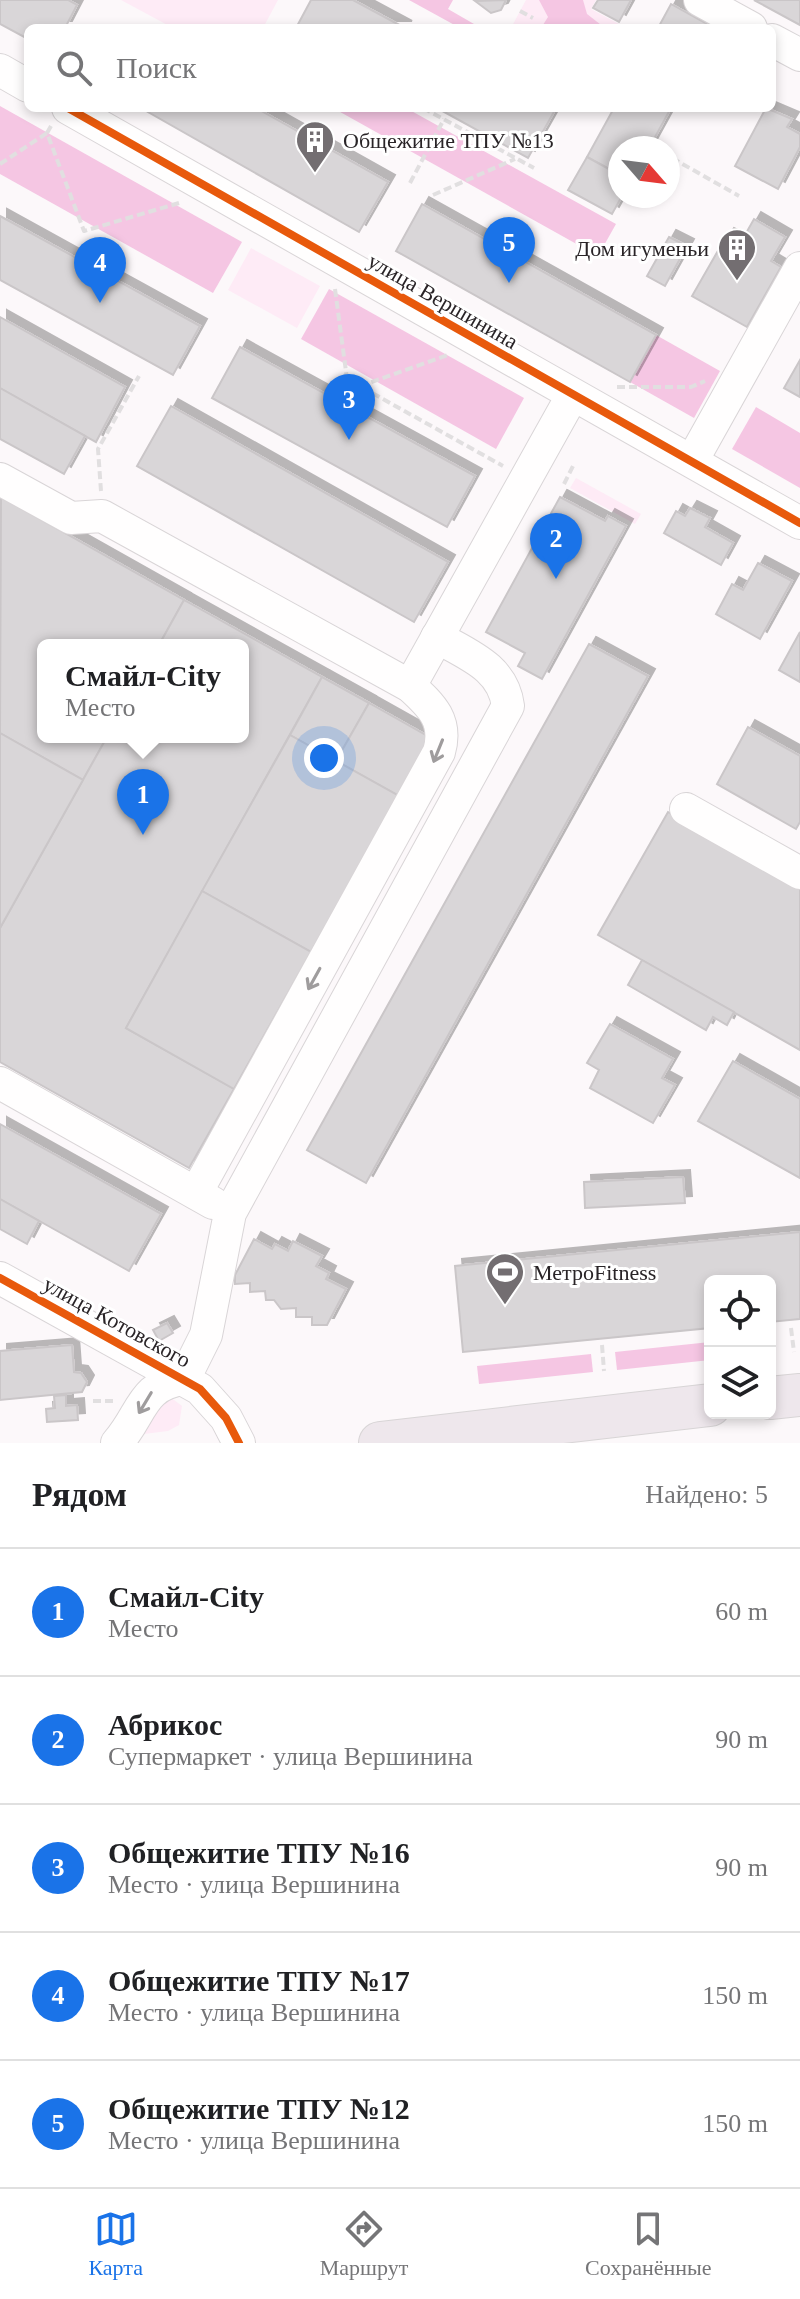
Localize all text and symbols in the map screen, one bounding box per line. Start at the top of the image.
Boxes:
search box [24,24,776,112]
icon: search [52,46,96,90]
text: Поиск [116,51,197,84]
building icon: Общежитие ТПУ №13 [294,119,336,174]
place label: Общежитие ТПУ №13 [343,128,554,153]
north arrow [608,136,680,208]
pin: 5 [483,217,535,283]
building icon: Дом игуменьи [716,227,758,282]
place label: Дом игуменьи [575,236,709,261]
pin: 4 [74,237,126,303]
street label: улица Вершинина [364,248,523,354]
pin: 3 [323,374,375,440]
pin: 2 [530,513,582,579]
popup [37,639,249,743]
text: Смайл-City [65,659,221,692]
text: Место [65,693,136,722]
your location [304,738,344,778]
one-way arrow [430,738,444,763]
pin: 1 [117,769,169,835]
one-way arrow [306,967,322,990]
sports icon: МетроFitness [484,1251,526,1306]
place label: МетроFitness [533,1260,656,1285]
street label: улица Котовского [39,1271,195,1373]
map controls [704,1275,776,1419]
button: locate [704,1275,776,1347]
button: layers [704,1347,776,1419]
one-way arrow [137,1391,153,1413]
text: Рядом [32,1476,127,1513]
text: Найдено: 5 [645,1480,768,1509]
text: Смайл-City [108,1580,264,1613]
text: 1 [52,1597,65,1626]
text: 60 m [715,1597,768,1626]
text: Место [108,1614,179,1643]
text: Абрикос [108,1708,222,1741]
text: 2 [52,1725,65,1754]
text: 90 m [715,1725,768,1754]
text: Супермаркет · улица Вершинина [108,1742,473,1771]
text: Общежитие ТПУ №16 [108,1836,410,1869]
text: 3 [52,1853,65,1882]
text: 90 m [715,1853,768,1882]
text: Место · улица Вершинина [108,1870,400,1899]
text: Общежитие ТПУ №17 [108,1964,410,1997]
text: 4 [52,1981,65,2010]
text: 150 m [702,1981,768,2010]
text: Место · улица Вершинина [108,1998,400,2027]
text: Общежитие ТПУ №12 [108,2092,410,2125]
text: 5 [52,2109,65,2138]
text: 150 m [702,2109,768,2138]
text: Место · улица Вершинина [108,2126,400,2155]
tab: Карта [88,2207,143,2281]
tab: Маршрут [320,2207,408,2281]
tab: Сохранённые [585,2207,712,2281]

